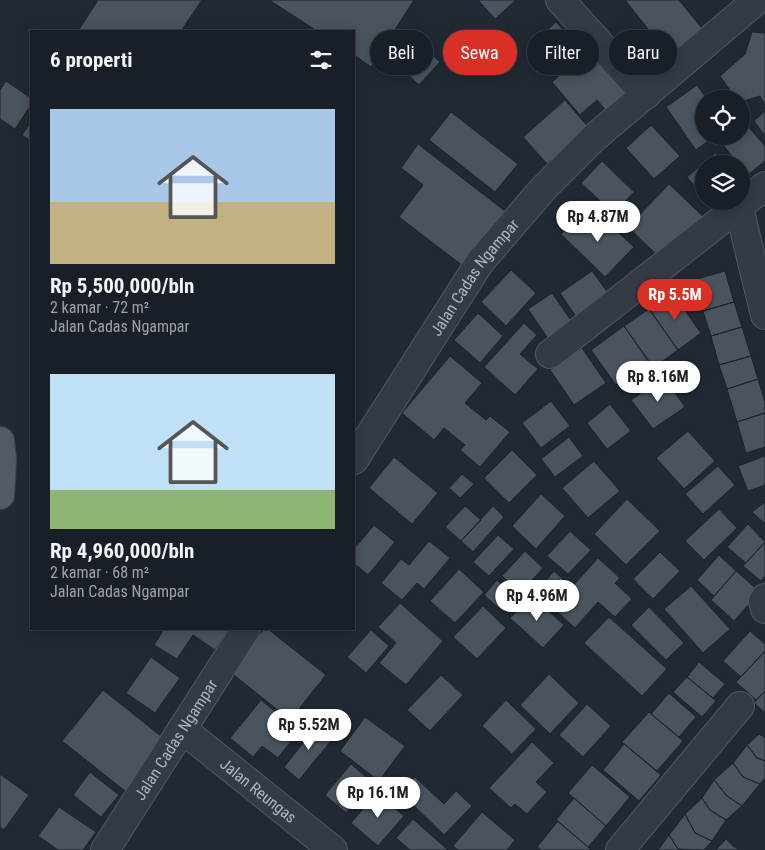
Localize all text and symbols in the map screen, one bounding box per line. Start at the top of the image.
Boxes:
chip: Beli [370,30,433,75]
chip: Sewa [443,30,517,75]
chip: Filter [527,30,599,75]
chip: Baru [609,30,677,75]
icon: filters [307,46,335,74]
text: 6 properti [50,48,133,72]
map controls [695,90,750,210]
button: locate [695,90,750,145]
icon: home [148,142,238,232]
button: layers [695,155,750,210]
pin: Rp 4.87M [546,200,650,243]
text: Rp 4.87M [567,207,629,226]
street label: Jalan Cadas Ngampar [427,215,523,339]
text: Rp 5,500,000/bln [50,274,194,298]
pin: Rp 5.5M [629,278,721,321]
text: Rp 5.5M [648,285,702,304]
text: 2 kamar · 72 m² [50,298,149,317]
text: Jalan Cadas Ngampar [50,317,189,336]
pin: Rp 8.16M [606,360,710,403]
text: Rp 8.16M [627,367,689,386]
icon: home [148,407,238,497]
text: Rp 4,960,000/bln [50,539,194,563]
text: 2 kamar · 68 m² [50,563,149,582]
pin: Rp 4.96M [485,580,589,622]
text: Jalan Cadas Ngampar [50,582,189,601]
text: Rp 4.96M [506,586,568,605]
street label: Jalan Cadas Ngampar [130,676,221,804]
pin: Rp 5.52M [257,708,361,751]
text: Rp 5.52M [278,715,340,734]
street label: Jalan Reungas [216,754,300,827]
pin: Rp 16.1M [326,776,430,819]
text: Rp 16.1M [347,783,409,802]

